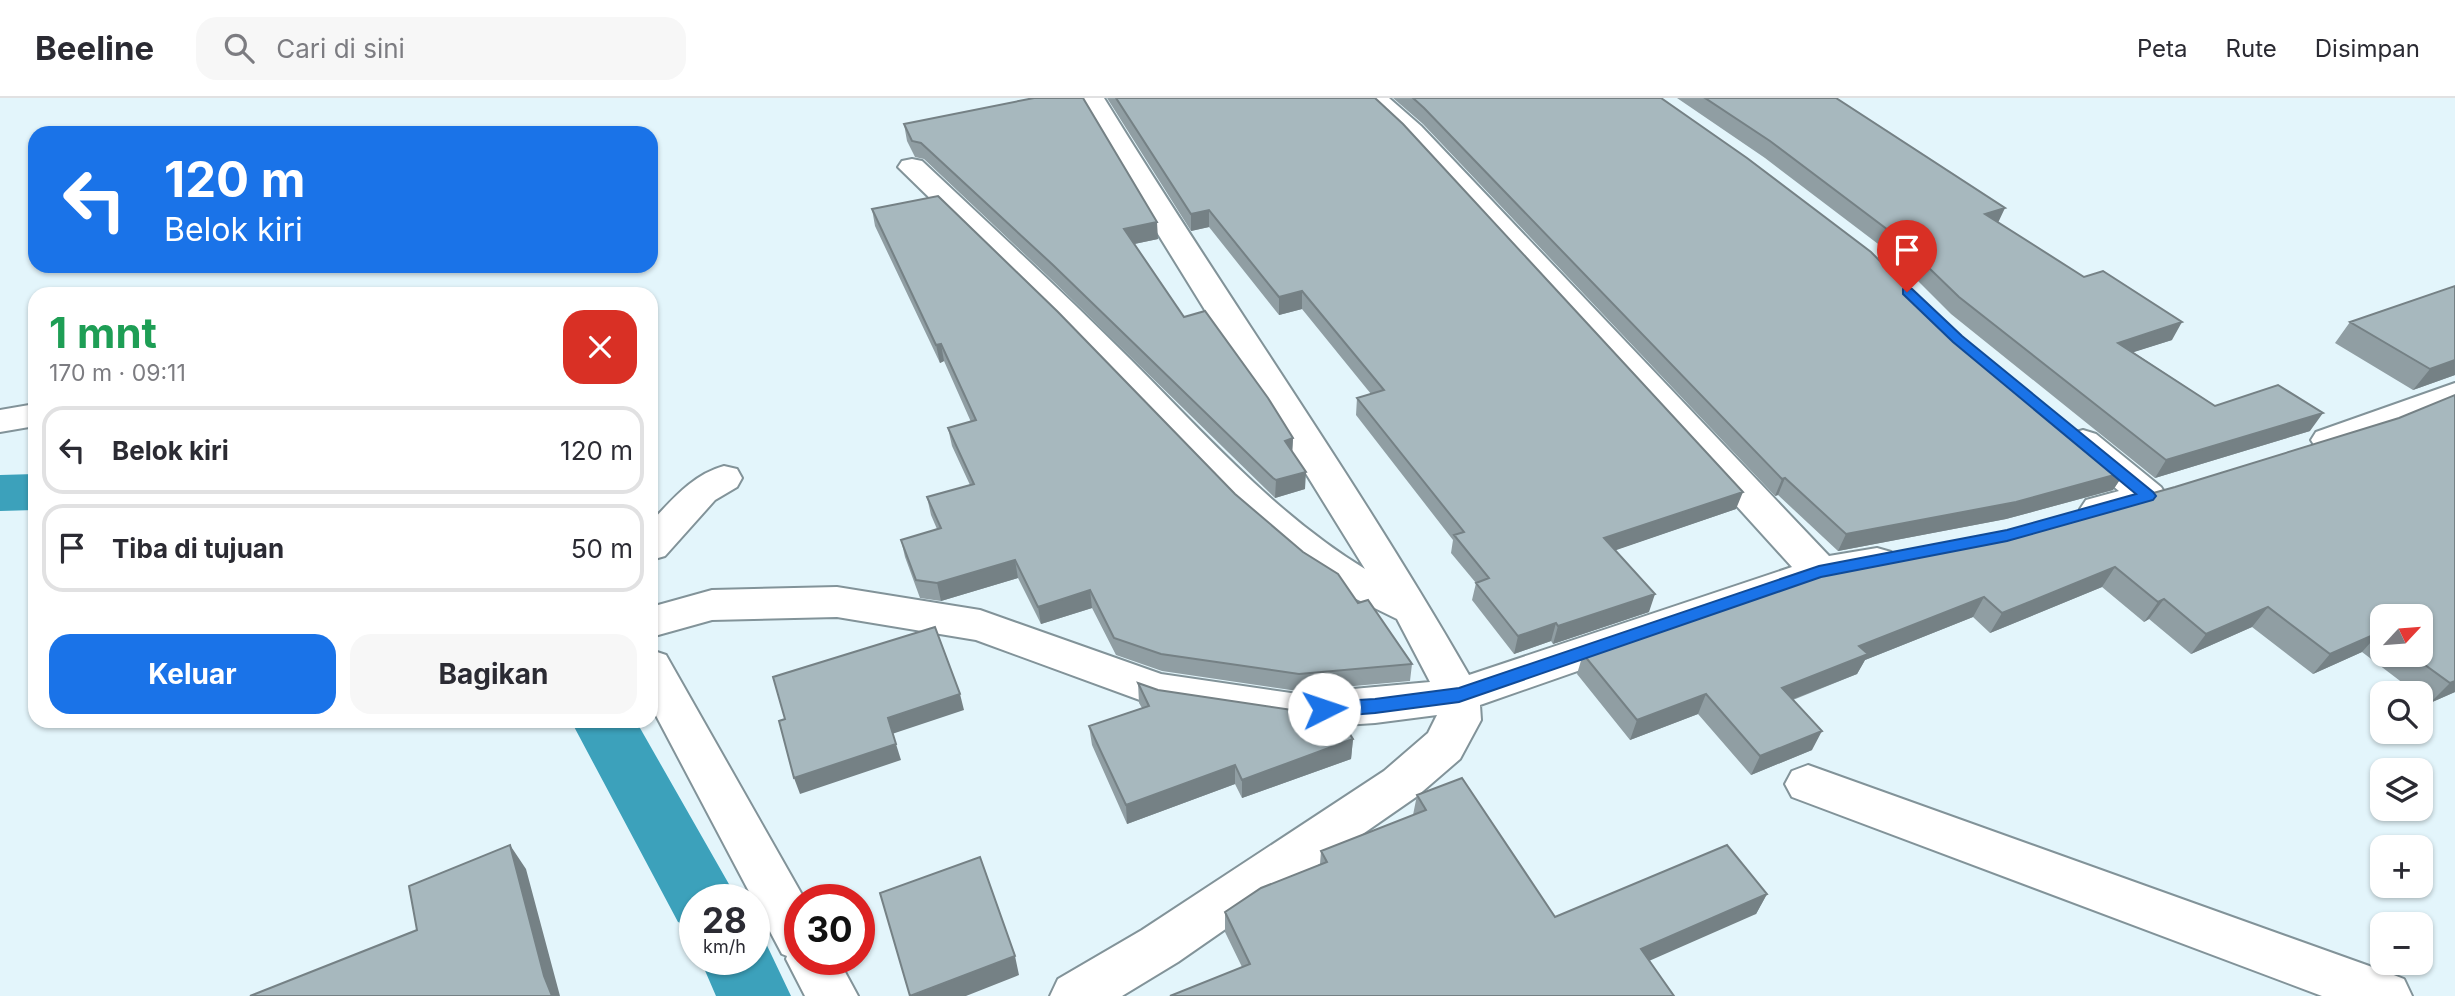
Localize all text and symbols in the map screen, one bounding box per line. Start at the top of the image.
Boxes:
search box [196,17,686,80]
text: Beeline [35,28,154,68]
icon: search [220,29,258,67]
text: Cari di sini [276,33,405,64]
text: Peta [2137,34,2188,63]
text: Rute [2226,34,2277,63]
text: Disimpan [2315,34,2420,63]
text: 120 m [164,150,305,209]
icon: left [49,154,140,245]
text: Belok kiri [164,210,303,249]
pin [1877,220,1937,292]
icon: arrive [1888,231,1926,269]
text: 1 mnt [49,307,157,358]
button: close [563,310,637,384]
text: 170 m · 09:11 [49,359,186,387]
icon: left [53,431,91,469]
text: Belok kiri [112,435,229,466]
text: 120 m [560,435,633,466]
icon: arrive [53,529,91,567]
text: Tiba di tujuan [112,533,284,564]
text: 50 m [571,533,633,564]
north arrow [2370,604,2432,667]
map controls [2370,604,2433,975]
button: Keluar [49,634,336,714]
button: Bagikan [350,634,637,714]
position arrow [1287,672,1361,746]
button: search [2370,681,2433,744]
button: layers [2370,758,2433,821]
button: + [2370,835,2433,898]
speed limit sign: 30 [784,884,875,975]
text: 28 [702,899,747,941]
button: − [2370,912,2433,975]
text: km/h [703,936,746,957]

